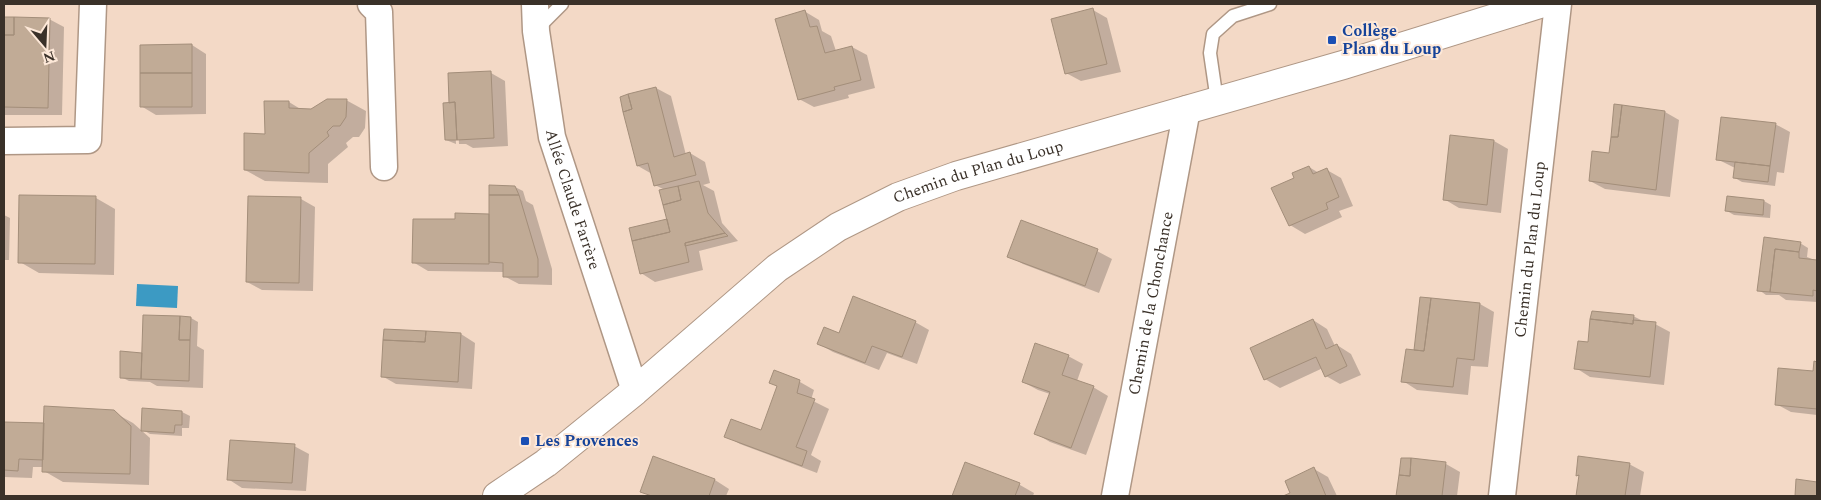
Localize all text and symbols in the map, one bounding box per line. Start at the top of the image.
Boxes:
place label: Collège Plan du Loup [1342,19,1441,61]
north arrow [20,20,70,70]
marker: Collège Plan du Loup [1326,34,1338,46]
text: N [40,45,58,69]
street label: Allée Claude Farrère [539,128,607,273]
street label: Chemin du Plan du Loup [889,134,1066,210]
street label: Chemin du Plan du Loup [1508,160,1552,339]
street label: Chemin de la Chonchance [1122,210,1180,397]
place label: Les Provences [535,429,639,453]
marker: Les Provences [519,435,531,447]

